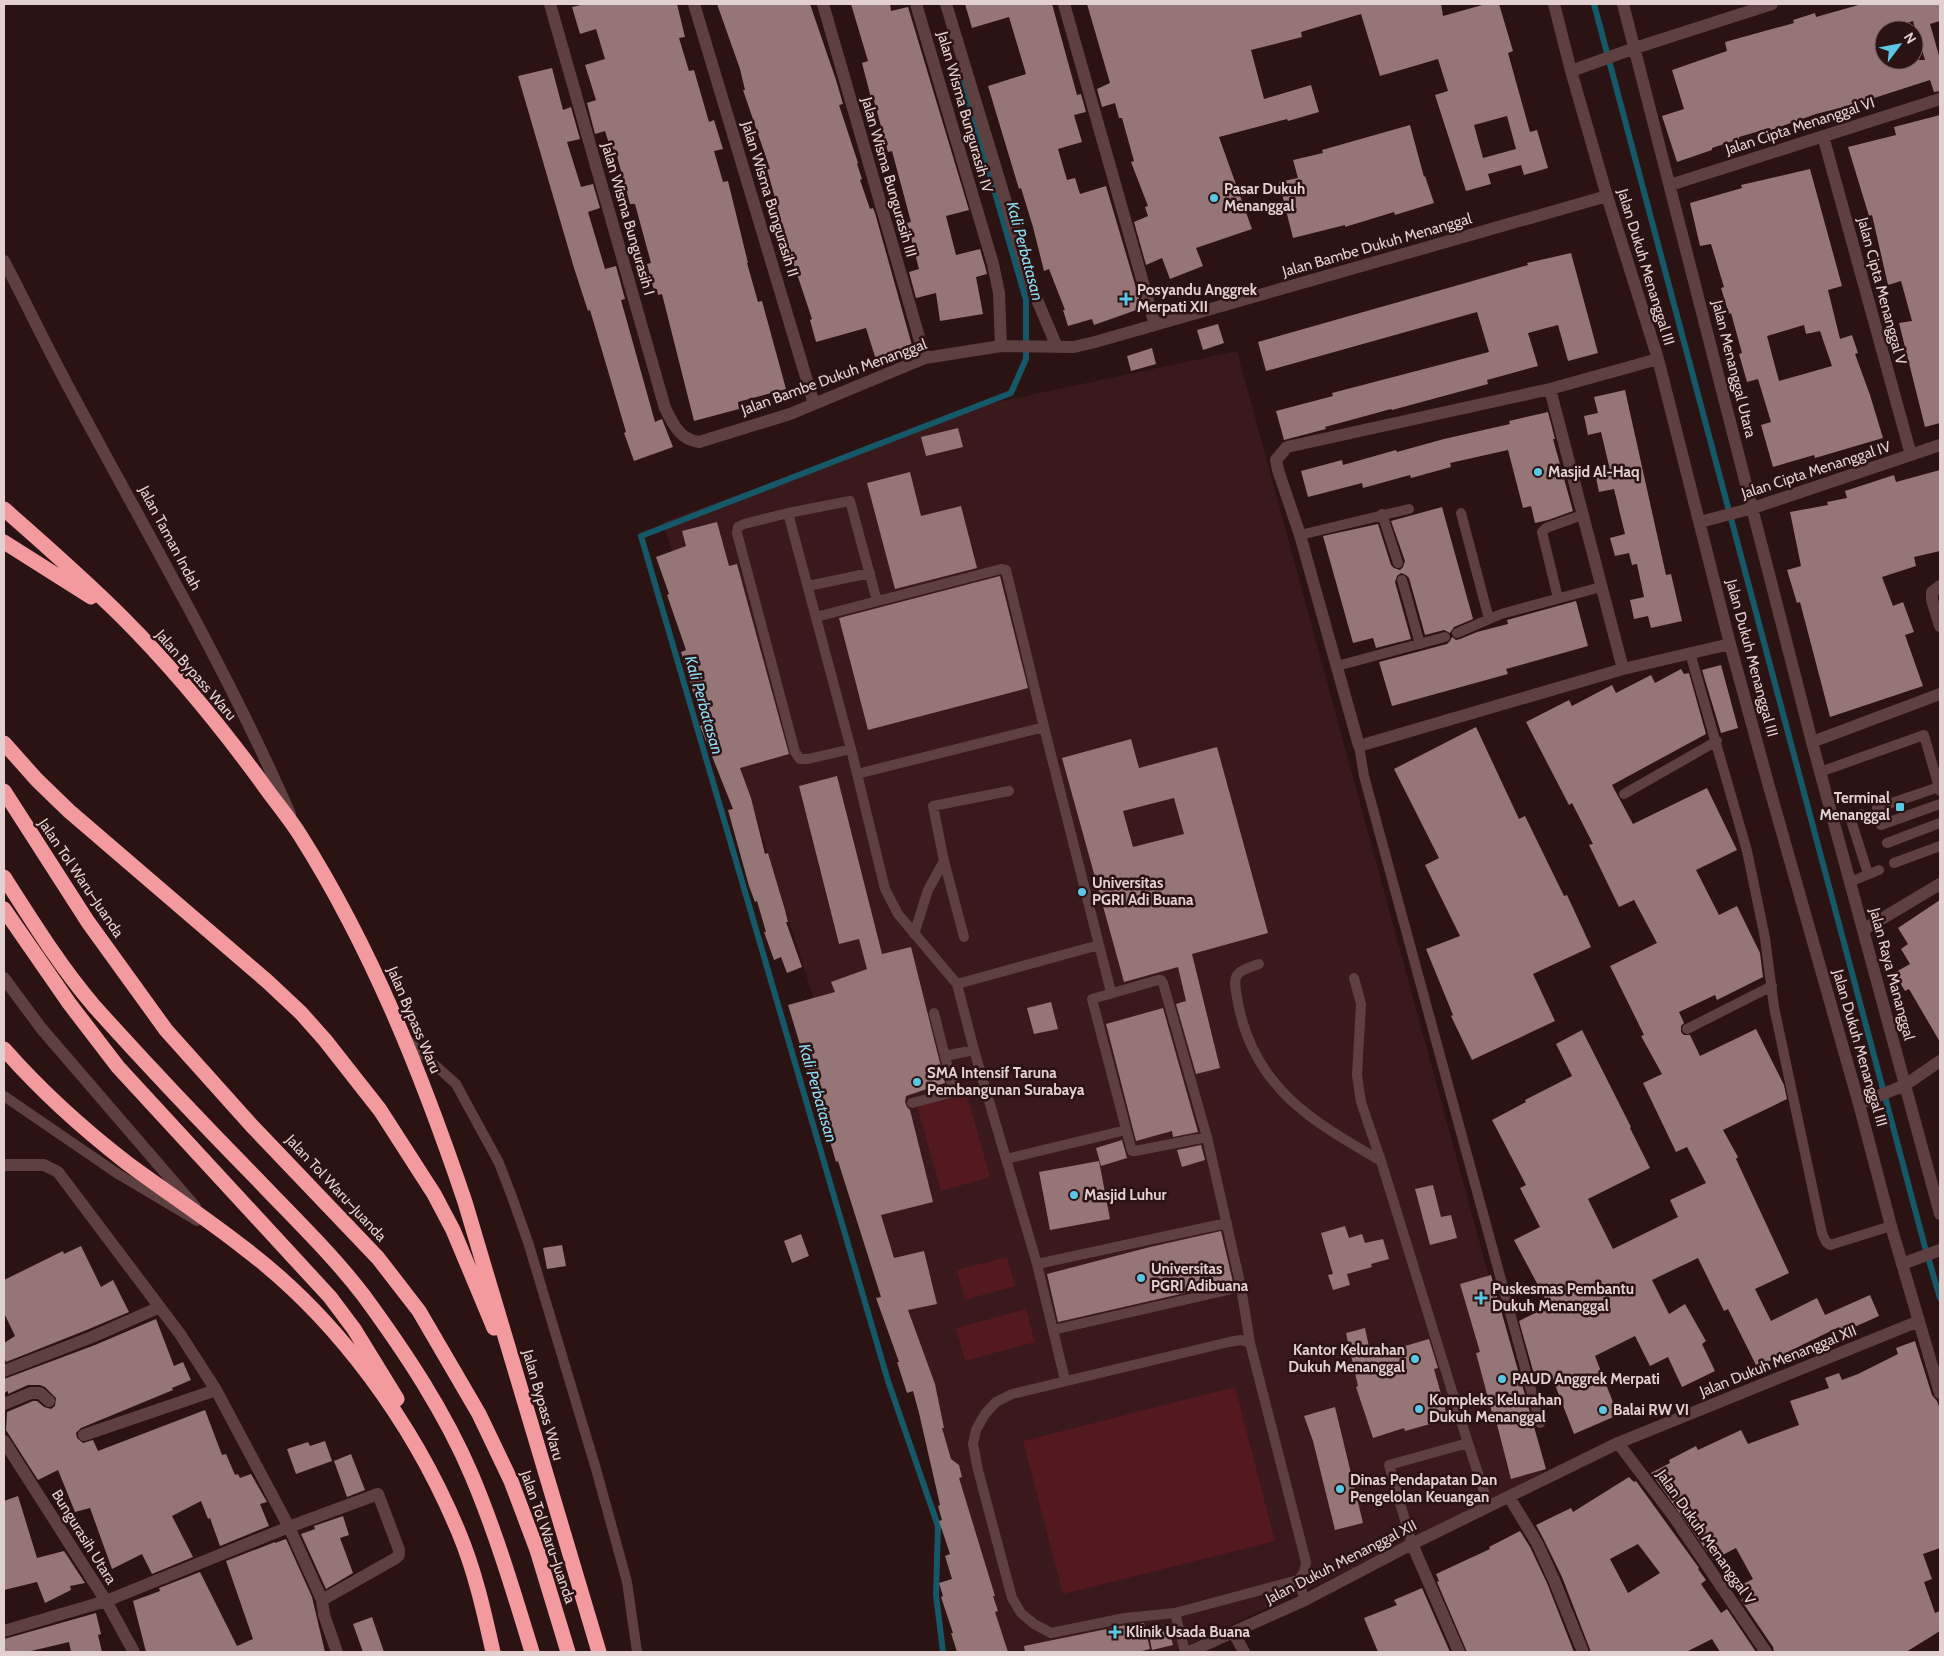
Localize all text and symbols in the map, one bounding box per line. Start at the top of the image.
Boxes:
north arrow [1874,20,1924,70]
street label: Jalan Wisma Bungurasih IV [933,28,997,195]
text: N [1900,29,1920,47]
street label: Jalan Cipta Menanggal VI [1722,93,1877,159]
street label: Jalan Wisma Bungurasih III [857,94,920,259]
street label: Jalan Wisma Bungurasih II [737,118,802,279]
street label: Jalan Wisma Bungurasih I [597,140,658,297]
place label: Pasar Dukuh Menanggal [1224,180,1305,215]
street label: Jalan Dukuh Menanggal III [1613,186,1678,347]
marker: Pasar Dukuh Menanggal [1208,192,1220,204]
water label: Kali Perbatasan [1003,199,1047,303]
street label: Jalan Bambe Dukuh Menanggal [1279,209,1474,281]
street label: Jalan Cipta Menanggal V [1853,214,1911,368]
place label: Posyandu Anggrek Merpati XII [1137,281,1258,316]
marker: Posyandu Anggrek Merpati XII [1119,292,1133,306]
street label: Jalan Menanggal Utara [1708,297,1760,440]
street label: Jalan Bambe Dukuh Menanggal [738,335,930,419]
street label: Jalan Cipta Menanggal IV [1738,437,1894,503]
place label: Masjid Al-Haq [1548,463,1640,481]
marker: Masjid Al-Haq [1532,466,1544,478]
street label: Jalan Taman Indah [134,482,205,593]
street label: Jalan Dukuh Menanggal III [1722,576,1782,739]
street label: Jalan Bypass Waru [151,625,240,724]
water label: Kali Perbatasan [681,653,727,757]
place label: Terminal Menanggal [1820,789,1890,824]
marker: Terminal Menanggal [1894,801,1906,813]
street label: Jalan Tol Waru–Juanda [34,814,128,942]
place label: Universitas PGRI Adi Buana [1092,874,1194,909]
marker: Universitas PGRI Adi Buana [1076,886,1088,898]
street label: Jalan Raya Mananggal [1865,905,1918,1043]
street label: Jalan Bypass Waru [383,963,445,1076]
street label: Jalan Dukuh Menanggal III [1829,967,1891,1129]
water label: Kali Perbatasan [795,1041,841,1145]
place label: SMA Intensif Taruna Pembangunan Surabaya [927,1064,1085,1099]
marker: SMA Intensif Taruna Pembangunan Surabaya [911,1076,923,1088]
street label: Jalan Tol Waru–Juanda [281,1130,391,1246]
place label: Masjid Luhur [1084,1186,1167,1204]
marker: Masjid Luhur [1068,1189,1080,1201]
place label: Universitas PGRI Adibuana [1151,1260,1249,1295]
marker: Universitas PGRI Adibuana [1135,1272,1147,1284]
place label: Puskesmas Pembantu Dukuh Menanggal [1492,1280,1634,1315]
marker: Puskesmas Pembantu Dukuh Menanggal [1474,1291,1488,1305]
street label: Jalan Dukuh Menanggal XII [1696,1321,1859,1401]
place label: Kantor Kelurahan Dukuh Menanggal [1288,1341,1405,1376]
street label: Jalan Bypass Waru [518,1347,567,1462]
marker: Kantor Kelurahan Dukuh Menanggal [1409,1353,1421,1365]
place label: PAUD Anggrek Merpati [1512,1370,1660,1388]
marker: PAUD Anggrek Merpati [1496,1373,1508,1385]
place label: Kompleks Kelurahan Dukuh Menanggal [1429,1391,1562,1426]
place label: Balai RW VI [1613,1401,1689,1419]
marker: Kompleks Kelurahan Dukuh Menanggal [1413,1403,1425,1415]
marker: Balai RW VI [1597,1404,1609,1416]
street label: Jalan Dukuh Menanggal V [1652,1465,1760,1608]
street label: Jalan Tol Waru–Juanda [516,1467,579,1607]
place label: Dinas Pendapatan Dan Pengelolan Keuangan [1350,1471,1497,1506]
marker: Dinas Pendapatan Dan Pengelolan Keuangan [1334,1483,1346,1495]
street label: Bungurasih Utara [48,1486,121,1588]
street label: Jalan Dukuh Menanggal XII [1261,1516,1420,1608]
place label: Klinik Usada Buana [1126,1623,1251,1641]
marker: Klinik Usada Buana [1108,1625,1122,1639]

